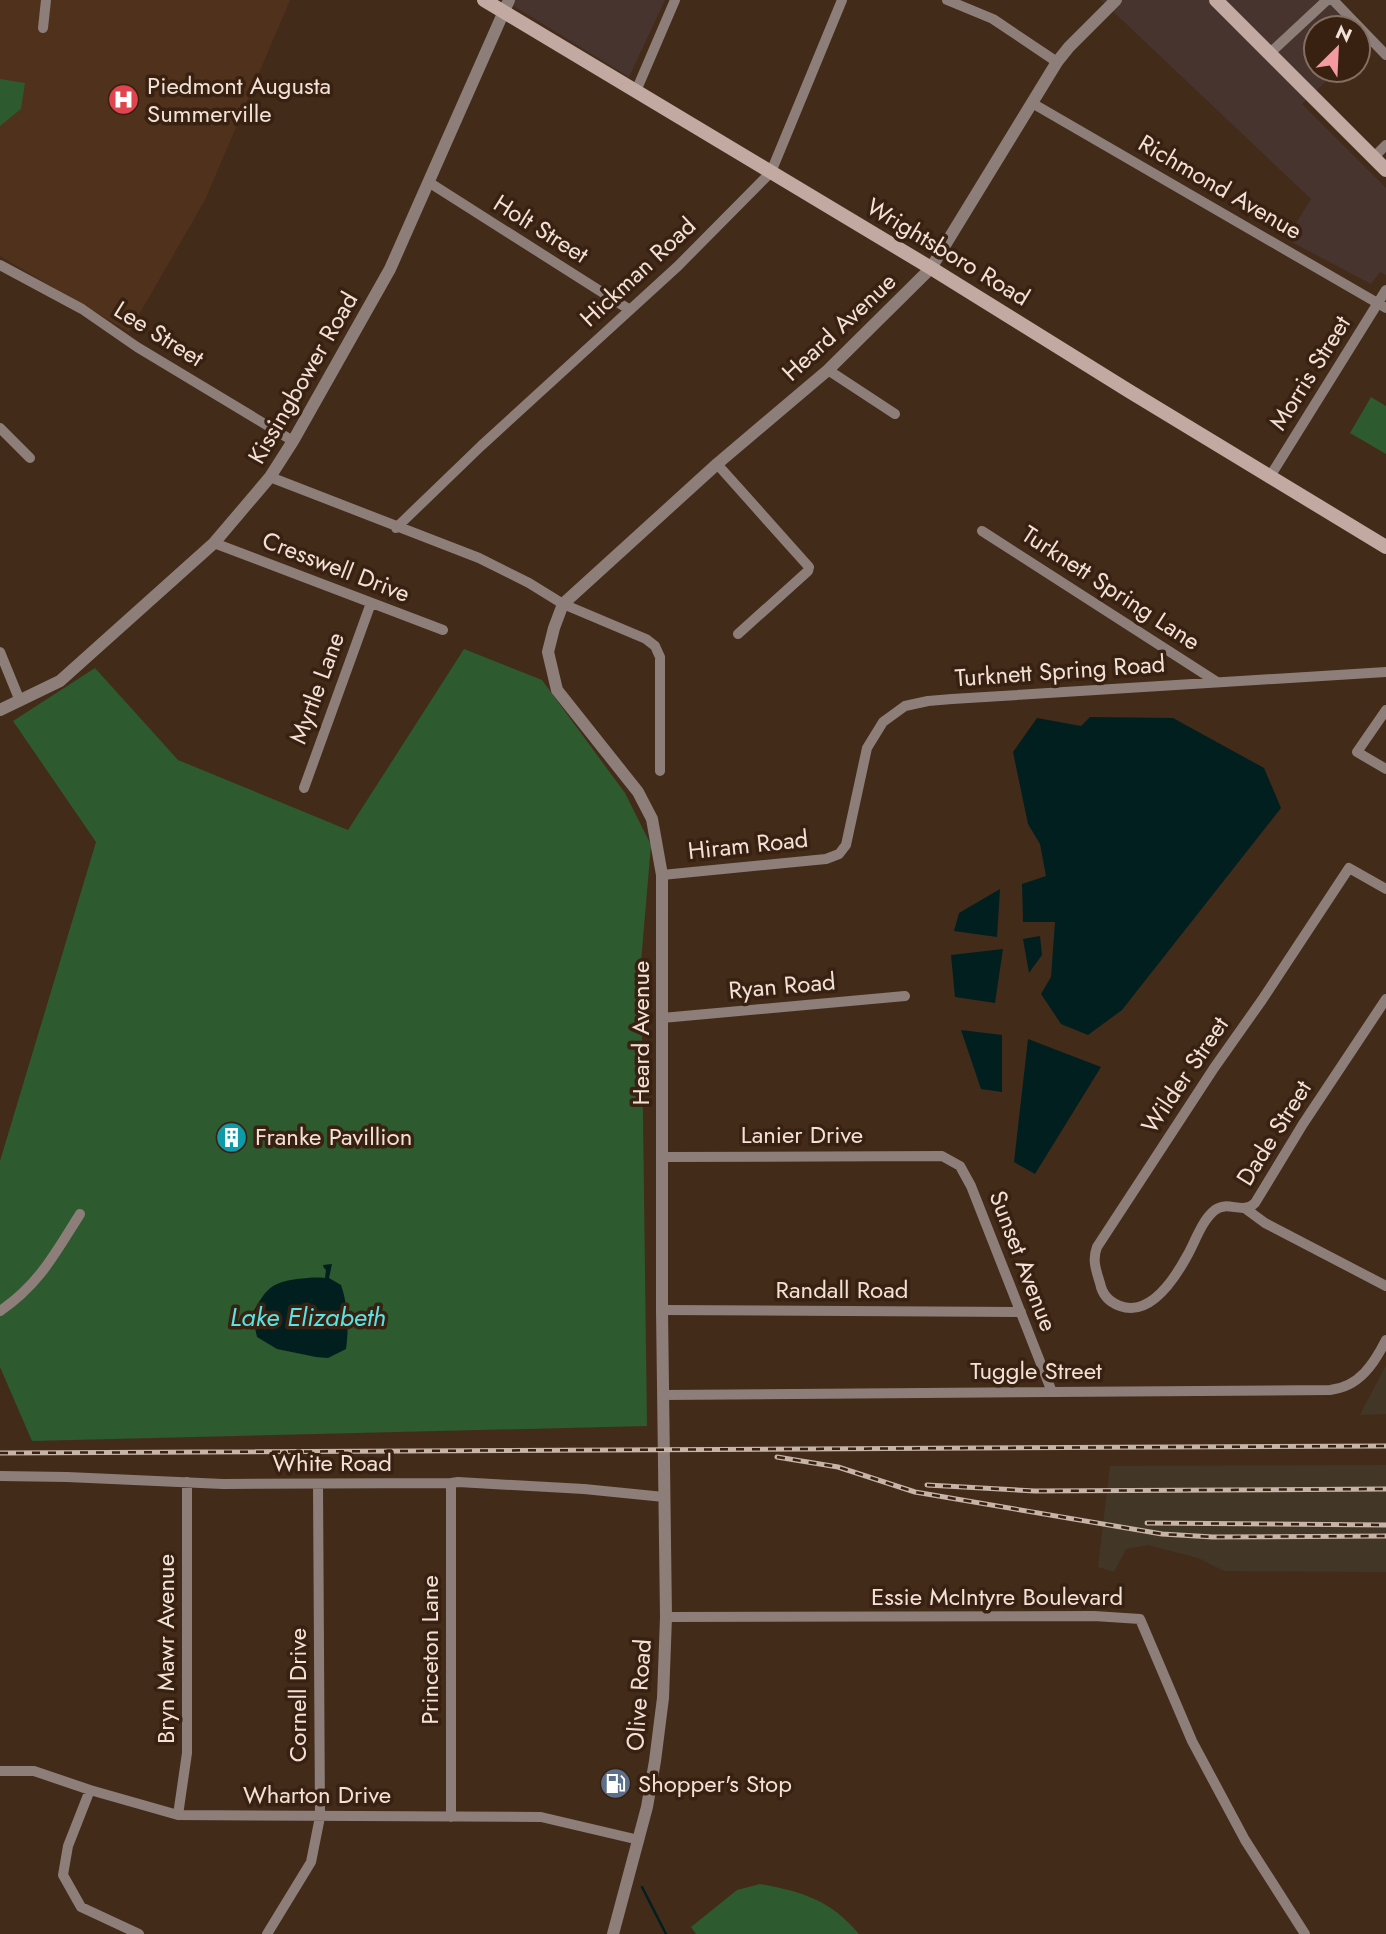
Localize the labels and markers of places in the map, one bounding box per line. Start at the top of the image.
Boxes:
place label: Piedmont Augusta Summerville [147,68,331,131]
hospital icon: Piedmont Augusta Summerville [107,83,141,117]
place label: Franke Pavillion [255,1119,412,1154]
building icon: Franke Pavillion [215,1120,249,1154]
place label: Shopper's Stop [638,1766,792,1801]
fuel station icon: Shopper's Stop [598,1767,632,1801]

